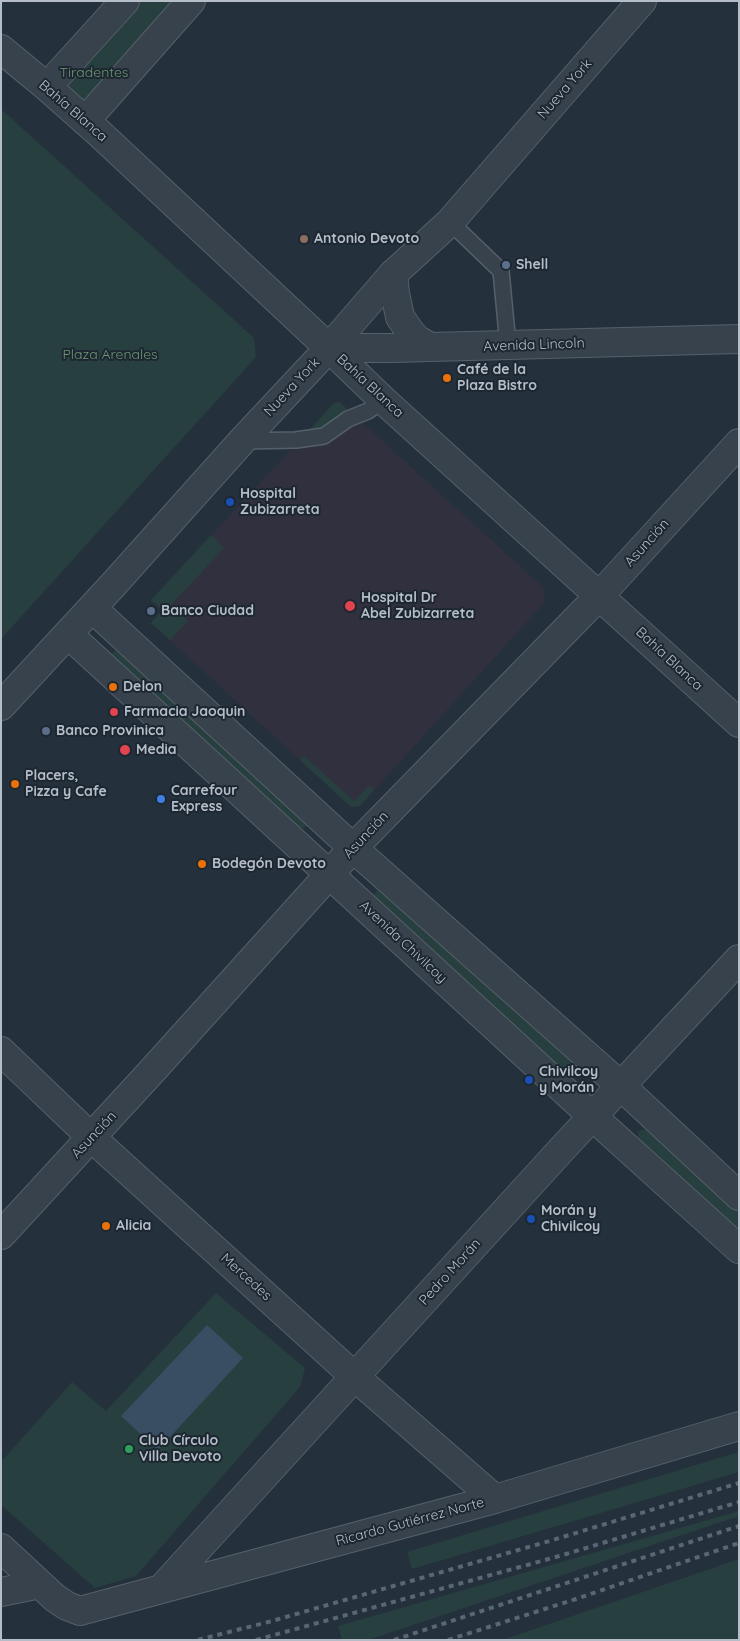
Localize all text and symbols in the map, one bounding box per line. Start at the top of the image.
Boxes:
street label: Nueva York [534,55,596,123]
park label: Tiradentes [60,65,128,81]
street label: Bahía Blanca [35,77,111,145]
place label: Antonio Devoto [314,231,419,247]
marker: Antonio Devoto [298,233,310,245]
place label: Shell [516,257,548,273]
marker: Shell [500,259,512,271]
street label: Avenida Lincoln [483,335,585,355]
park label: Plaza Arenales [62,347,158,363]
street label: Bahía Blanca [333,351,407,421]
street label: Nueva York [261,354,323,420]
place label: Café de la Plaza Bistro [457,362,537,394]
marker: Café de la Plaza Bistro [441,372,453,384]
place label: Hospital Zubizarreta [240,486,320,518]
marker: Hospital Zubizarreta [224,496,236,508]
street label: Asunción [621,516,673,570]
place label: Hospital Dr Abel Zubizarreta [361,590,474,622]
marker: Hospital Dr Abel Zubizarreta [343,599,357,613]
place label: Banco Ciudad [161,603,254,619]
marker: Banco Ciudad [145,605,157,617]
street label: Bahía Blanca [632,624,706,694]
place label: Delon [123,679,162,695]
marker: Delon [107,681,119,693]
place label: Farmacia Jaoquin [124,704,245,720]
marker: Farmacia Jaoquin [108,706,120,718]
place label: Banco Provinica [56,723,164,739]
marker: Banco Provinica [40,725,52,737]
place label: Media [136,742,177,758]
marker: Media [118,743,132,757]
place label: Placers, Pizza y Cafe [25,768,107,800]
marker: Placers, Pizza y Cafe [9,778,21,790]
place label: Carrefour Express [171,783,237,816]
marker: Carrefour Express [155,793,167,805]
street label: Asunción [340,808,392,862]
place label: Bodegón Devoto [212,856,326,872]
marker: Bodegón Devoto [196,858,208,870]
street label: Avenida Chivilcoy [356,897,450,987]
place label: Chivilcoy y Morán [539,1064,598,1096]
marker: Chivilcoy y Morán [523,1074,535,1086]
street label: Asunción [68,1108,120,1162]
place label: Morán y Chivilcoy [541,1203,600,1236]
marker: Morán y Chivilcoy [525,1213,537,1225]
place label: Alicia [116,1218,151,1234]
marker: Alicia [100,1220,112,1232]
street label: Pedro Morán [416,1235,484,1309]
street label: Mercedes [217,1250,275,1304]
place label: Club Círculo Villa Devoto [139,1433,221,1465]
marker: Club Círculo Villa Devoto [123,1443,135,1455]
street label: Ricardo Gutiérrez Norte [334,1494,486,1550]

